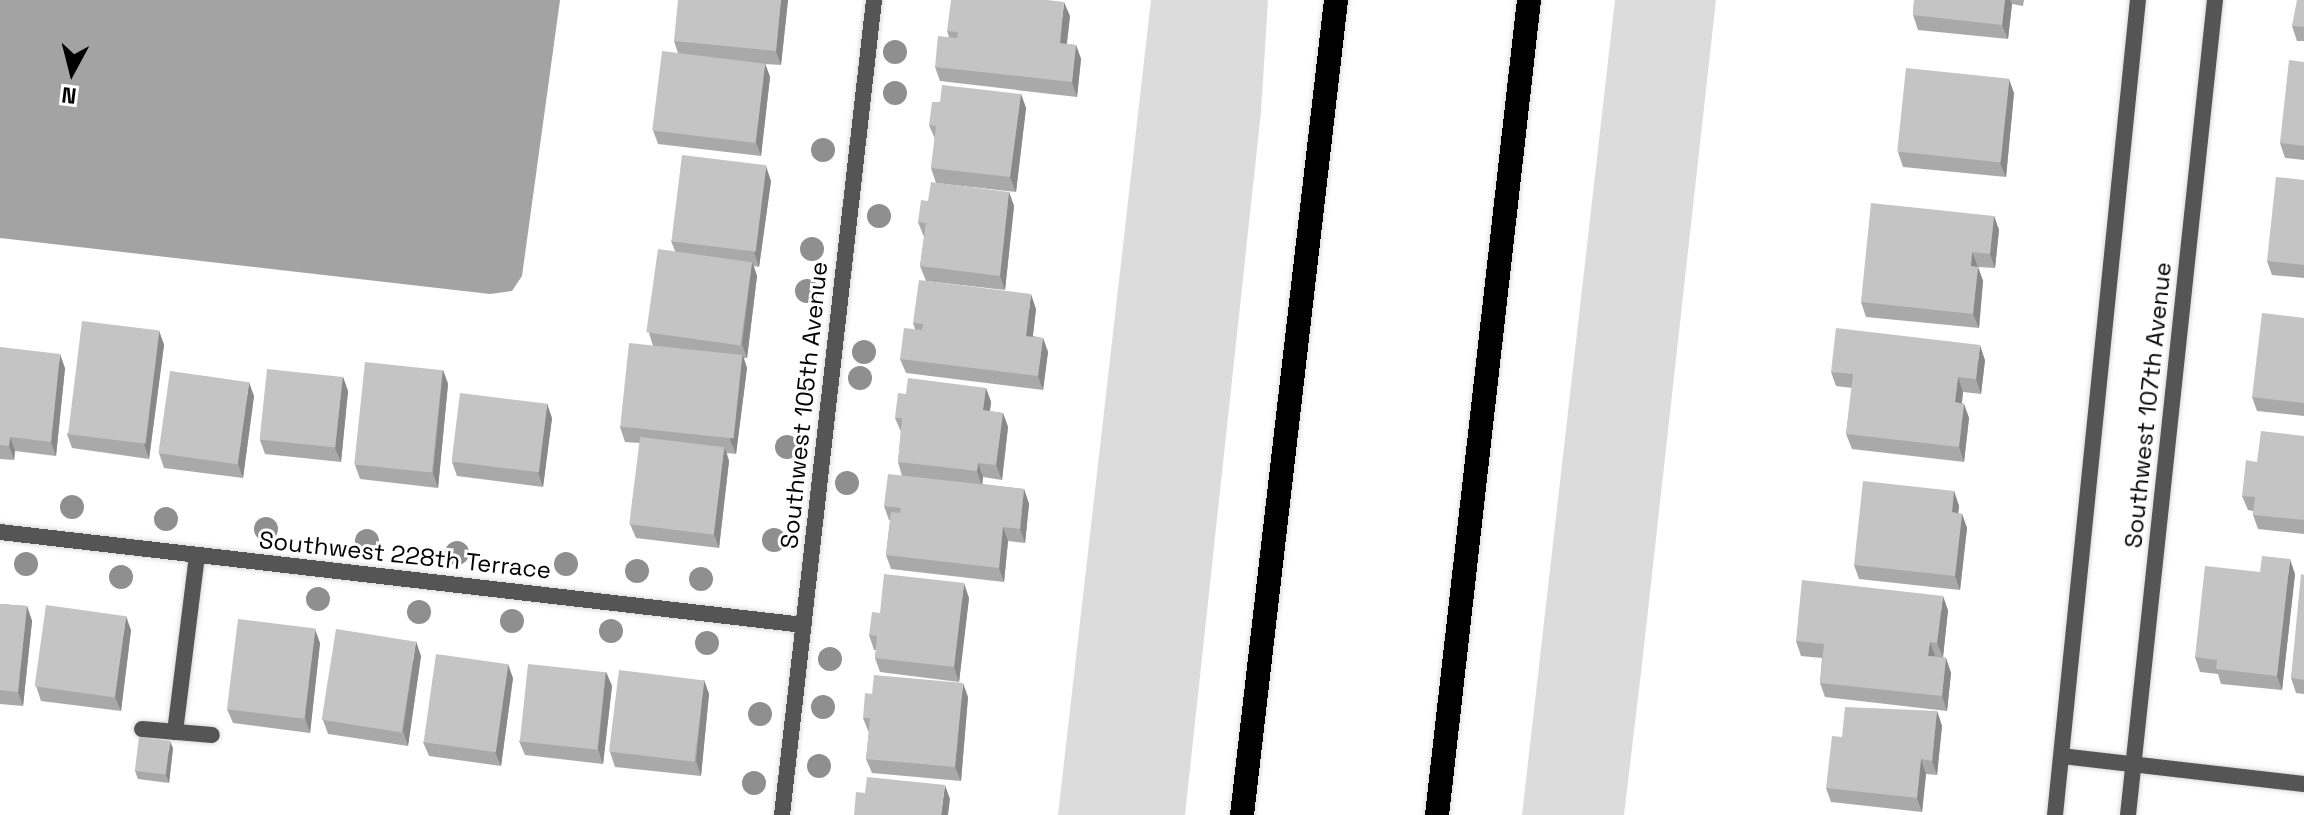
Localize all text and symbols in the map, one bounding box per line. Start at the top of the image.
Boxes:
north arrow [32,32,112,112]
text: N [60,81,78,111]
street label: Southwest 105th Avenue [775,260,833,550]
street label: Southwest 107th Avenue [2119,260,2177,550]
street label: Southwest 228th Terrace [257,525,553,585]

